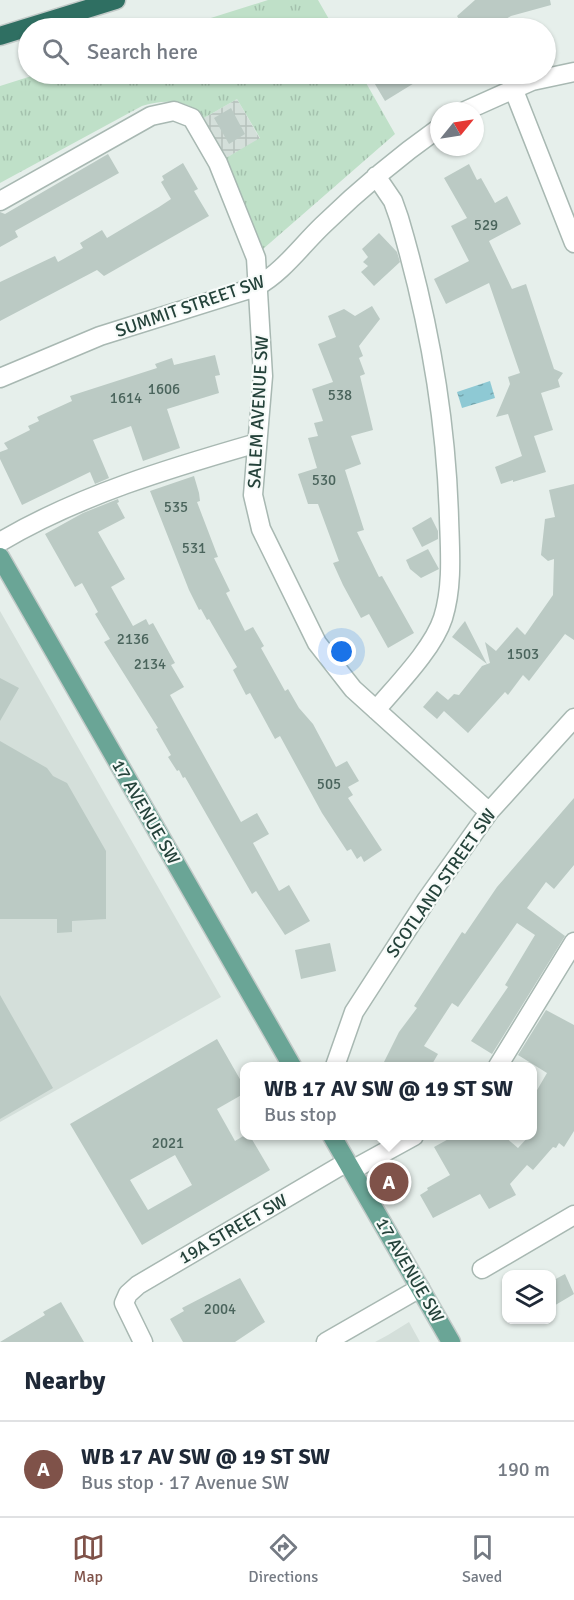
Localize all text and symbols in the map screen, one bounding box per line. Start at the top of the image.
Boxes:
search box [18,18,556,84]
icon: search [39,35,72,68]
text: Search here [87,38,198,65]
north arrow [430,102,484,156]
house number: 529 [474,216,498,234]
street label: SUMMIT STREET SW [112,270,268,342]
street label: SALEM AVENUE SW [243,335,273,489]
house number: 1606 [148,380,180,398]
house number: 538 [328,386,352,404]
house number: 1614 [110,389,142,407]
house number: 530 [312,471,336,489]
house number: 535 [164,498,188,516]
house number: 531 [182,539,206,557]
house number: 2136 [117,630,149,648]
your location [327,637,356,666]
house number: 1503 [507,645,539,663]
house number: 2134 [134,655,166,673]
street label: 17 AVENUE SW [107,756,185,868]
house number: 505 [317,775,341,793]
street label: SCOTLAND STREET SW [381,805,501,961]
popup [240,1062,537,1140]
text: WB 17 AV SW @ 19 ST SW [264,1075,513,1102]
text: Bus stop [264,1102,337,1127]
house number: 2021 [152,1134,184,1152]
pin: A [370,1160,408,1204]
street label: 19A STREET SW [175,1189,291,1269]
street label: 17 AVENUE SW [371,1214,449,1326]
map controls [502,1270,556,1324]
button: layers [502,1270,556,1324]
house number: 2004 [204,1300,236,1318]
text: Nearby [24,1365,105,1397]
text: WB 17 AV SW @ 19 ST SW [81,1443,330,1470]
text: A [37,1457,50,1482]
text: 190 m [497,1457,550,1482]
text: Bus stop · 17 Avenue SW [81,1470,289,1495]
tab: Map [72,1531,105,1587]
tab: Directions [248,1531,318,1587]
tab: Saved [462,1531,502,1587]

